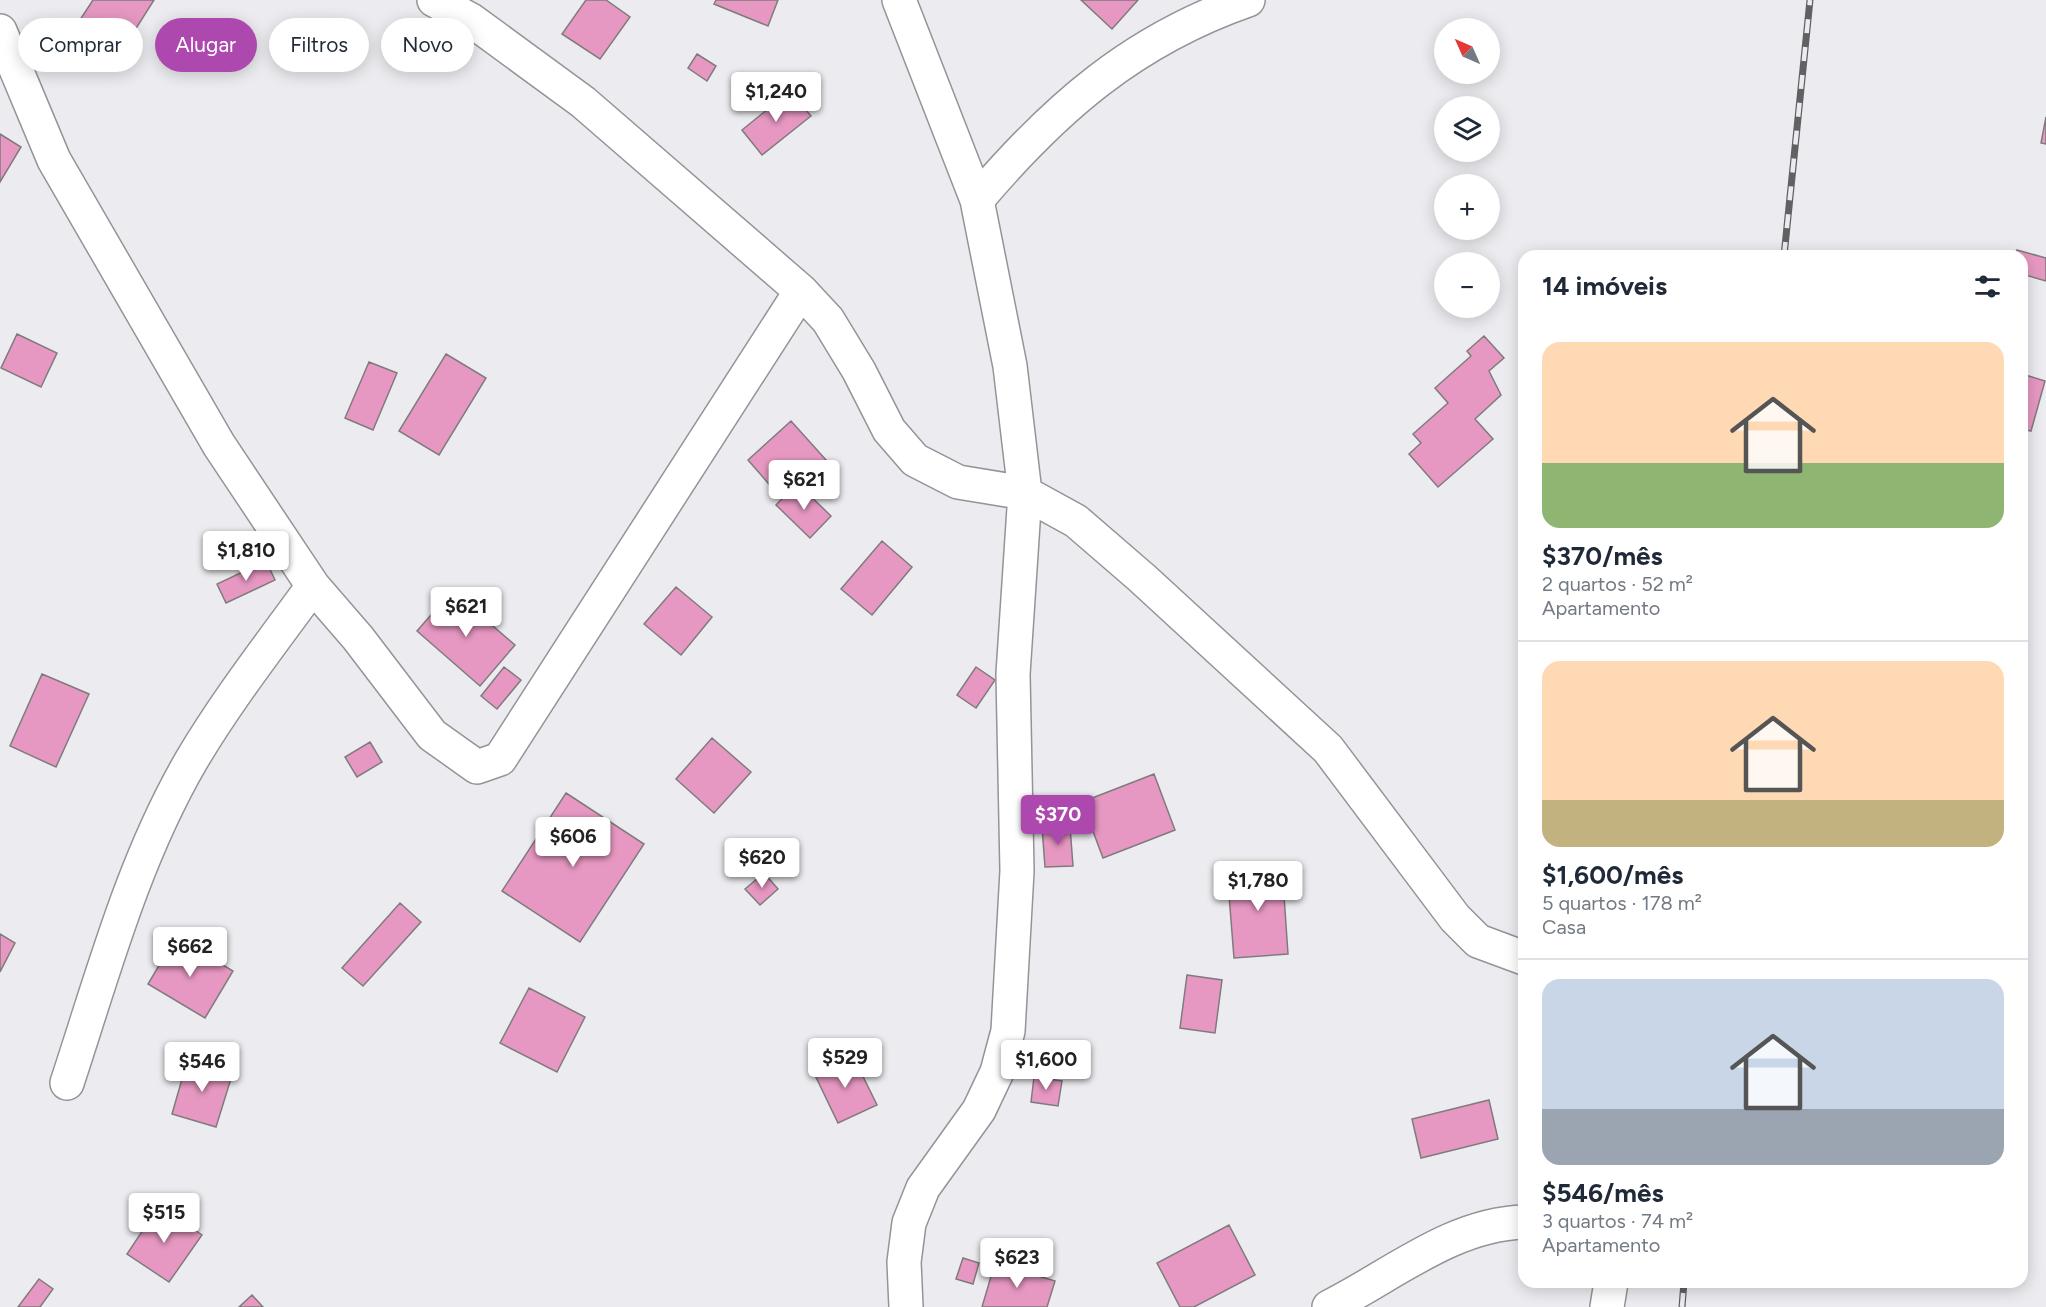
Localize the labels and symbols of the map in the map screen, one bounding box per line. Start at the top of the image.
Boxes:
north arrow [1434,18,1500,84]
pin: $1,240 [727,72,825,123]
pin: $621 [768,460,840,511]
pin: $1,810 [197,531,295,582]
pin: $621 [430,587,502,638]
pin: $370 [1022,795,1094,846]
pin: $606 [537,817,609,868]
pin: $620 [726,838,798,889]
pin: $1,780 [1209,861,1307,912]
pin: $662 [154,927,226,978]
pin: $529 [809,1038,881,1089]
pin: $1,600 [997,1040,1095,1091]
pin: $546 [166,1042,238,1093]
pin: $515 [128,1193,200,1244]
pin: $623 [981,1238,1053,1289]

